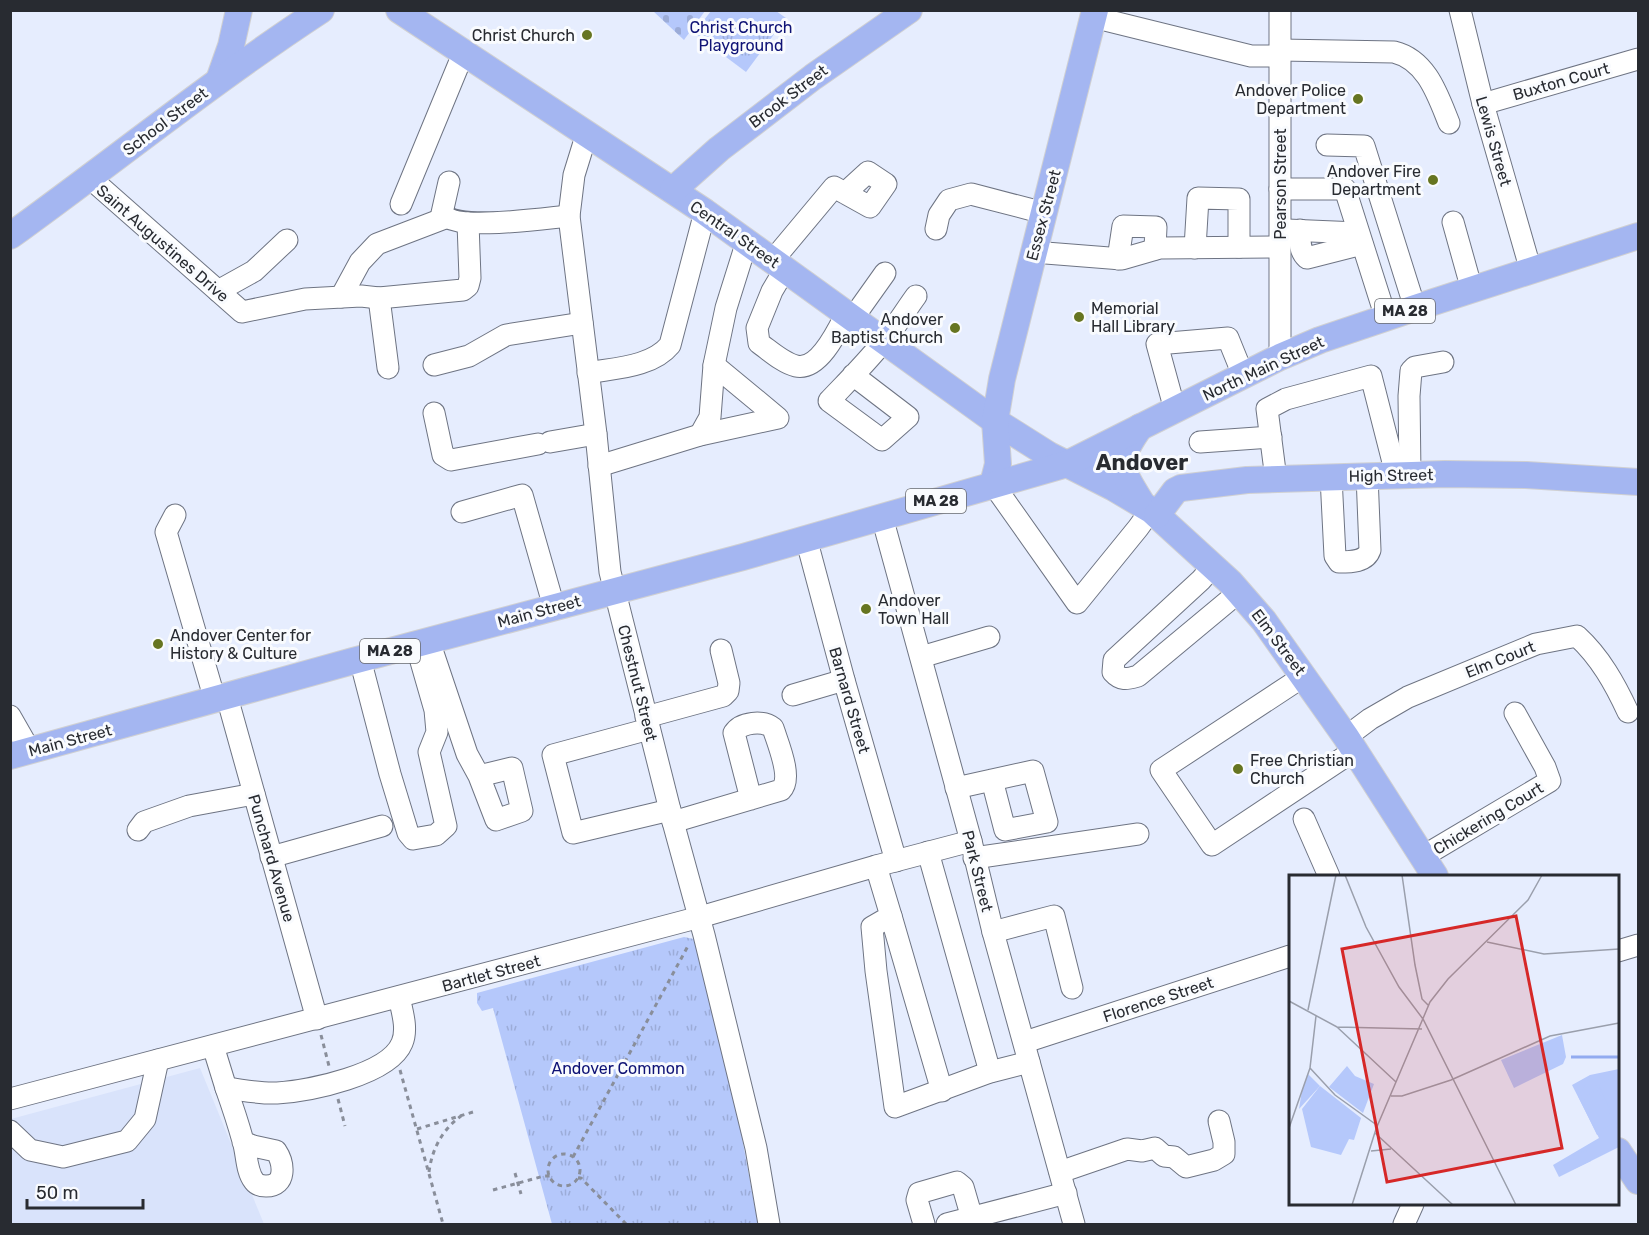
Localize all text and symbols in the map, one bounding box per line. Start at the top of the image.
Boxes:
park label: Christ Church Playground [689,18,793,55]
place label: Christ Church [472,26,575,45]
marker: Christ Church [580,28,594,42]
street label: Buxton Court [1511,59,1612,104]
street label: Brook Street [745,61,831,132]
place label: Andover Police Department [1235,81,1346,118]
street label: School Street [119,83,211,159]
marker: Andover Police Department [1351,92,1365,106]
street label: Lewis Street [1472,94,1515,188]
street label: Pearson Street [1271,128,1290,240]
place label: Andover Fire Department [1327,162,1421,199]
street label: Essex Street [1022,167,1065,263]
marker: Andover Fire Department [1426,173,1440,187]
street label: Saint Augustines Drive [93,181,233,306]
street label: Central Street [687,197,783,272]
place label: Memorial Hall Library [1091,299,1175,336]
road number: MA 28 [1375,299,1435,323]
place label: Andover Baptist Church [831,310,943,347]
marker: Memorial Hall Library [1072,310,1086,324]
marker: Andover Baptist Church [948,321,962,335]
street label: North Main Street [1200,332,1327,405]
district label: Andover [1096,449,1188,476]
street label: High Street [1348,465,1434,486]
road number: MA 28 [906,489,966,513]
street label: Main Street [495,591,583,632]
place label: Andover Town Hall [878,591,949,628]
marker: Andover Town Hall [859,602,873,616]
street label: Elm Street [1248,605,1310,679]
street label: Chestnut Street [614,623,661,743]
place label: Andover Center for History & Culture [170,626,311,663]
marker: Andover Center for History & Culture [151,637,165,651]
street label: Elm Court [1463,637,1538,682]
road number: MA 28 [360,639,420,663]
street label: Barnard Street [825,645,874,756]
street label: Main Street [26,720,114,761]
place label: Free Christian Church [1250,751,1354,788]
marker: Free Christian Church [1231,762,1245,776]
street label: Chickering Court [1430,778,1547,859]
street label: Punchard Avenue [244,792,299,924]
street label: Park Street [958,828,997,914]
inset map [1289,875,1619,1205]
street label: Bartlet Street [440,951,542,996]
street label: Florence Street [1101,973,1216,1026]
park label: Andover Common [551,1059,685,1078]
scale bar [27,1172,142,1210]
text: 50 m [36,1182,79,1204]

